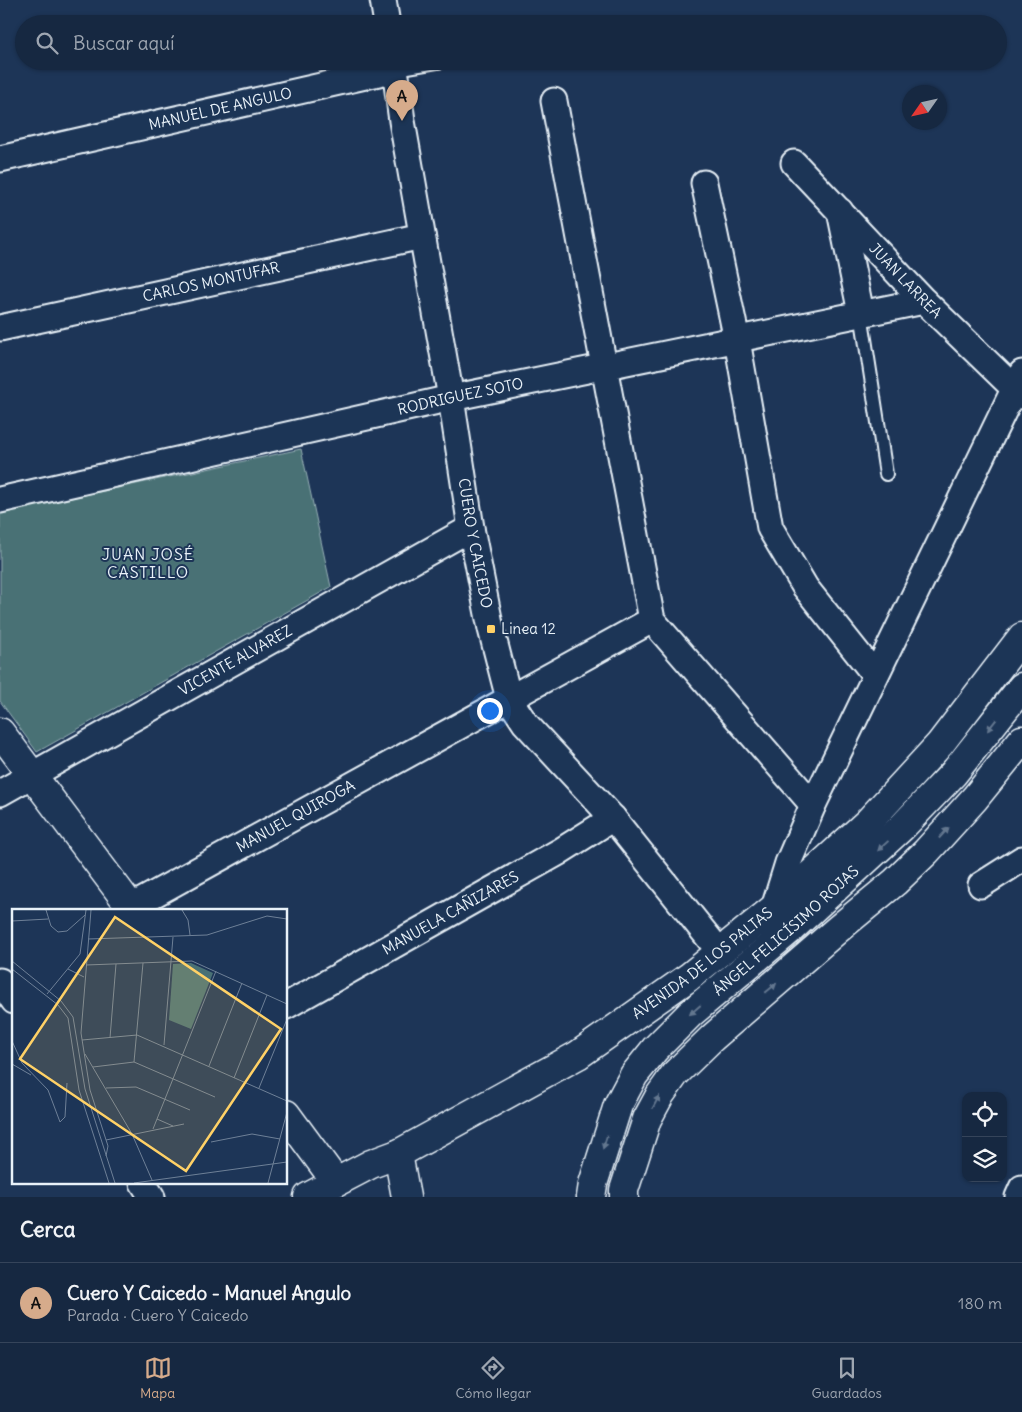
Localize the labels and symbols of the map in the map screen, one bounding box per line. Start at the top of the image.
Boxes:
pin: A [386,80,418,121]
street label: MANUEL DE ANGULO [147,83,294,134]
north arrow [902,85,947,130]
street label: JUAN LARREA [865,239,946,322]
street label: CARLOS MONTUFAR [141,257,282,306]
street label: RODRIGUEZ SOTO [396,373,525,419]
street label: CUERO Y CAICEDO [454,477,497,610]
district label: JUAN JOSÉ CASTILLO [102,544,194,582]
place label: Linea 12 [501,619,556,638]
street label: VICENTE ALVAREZ [175,621,295,700]
marker: Linea 12 [485,623,497,635]
your location [477,698,503,724]
one-way arrow [986,718,997,731]
street label: MANUEL QUIROGA [233,775,358,856]
one-way arrow [938,827,950,839]
one-way arrow [877,840,889,852]
street label: ÁNGEL FELICÍSIMO ROJAS [709,861,863,1000]
street label: MANUELA CAÑIZARES [379,867,522,959]
street label: AVENIDA DE LOS PALTAS [628,903,776,1023]
inset map [12,909,288,1184]
one-way arrow [764,982,777,993]
one-way arrow [689,1004,701,1016]
one-way arrow [652,1095,661,1108]
one-way arrow [601,1135,609,1150]

